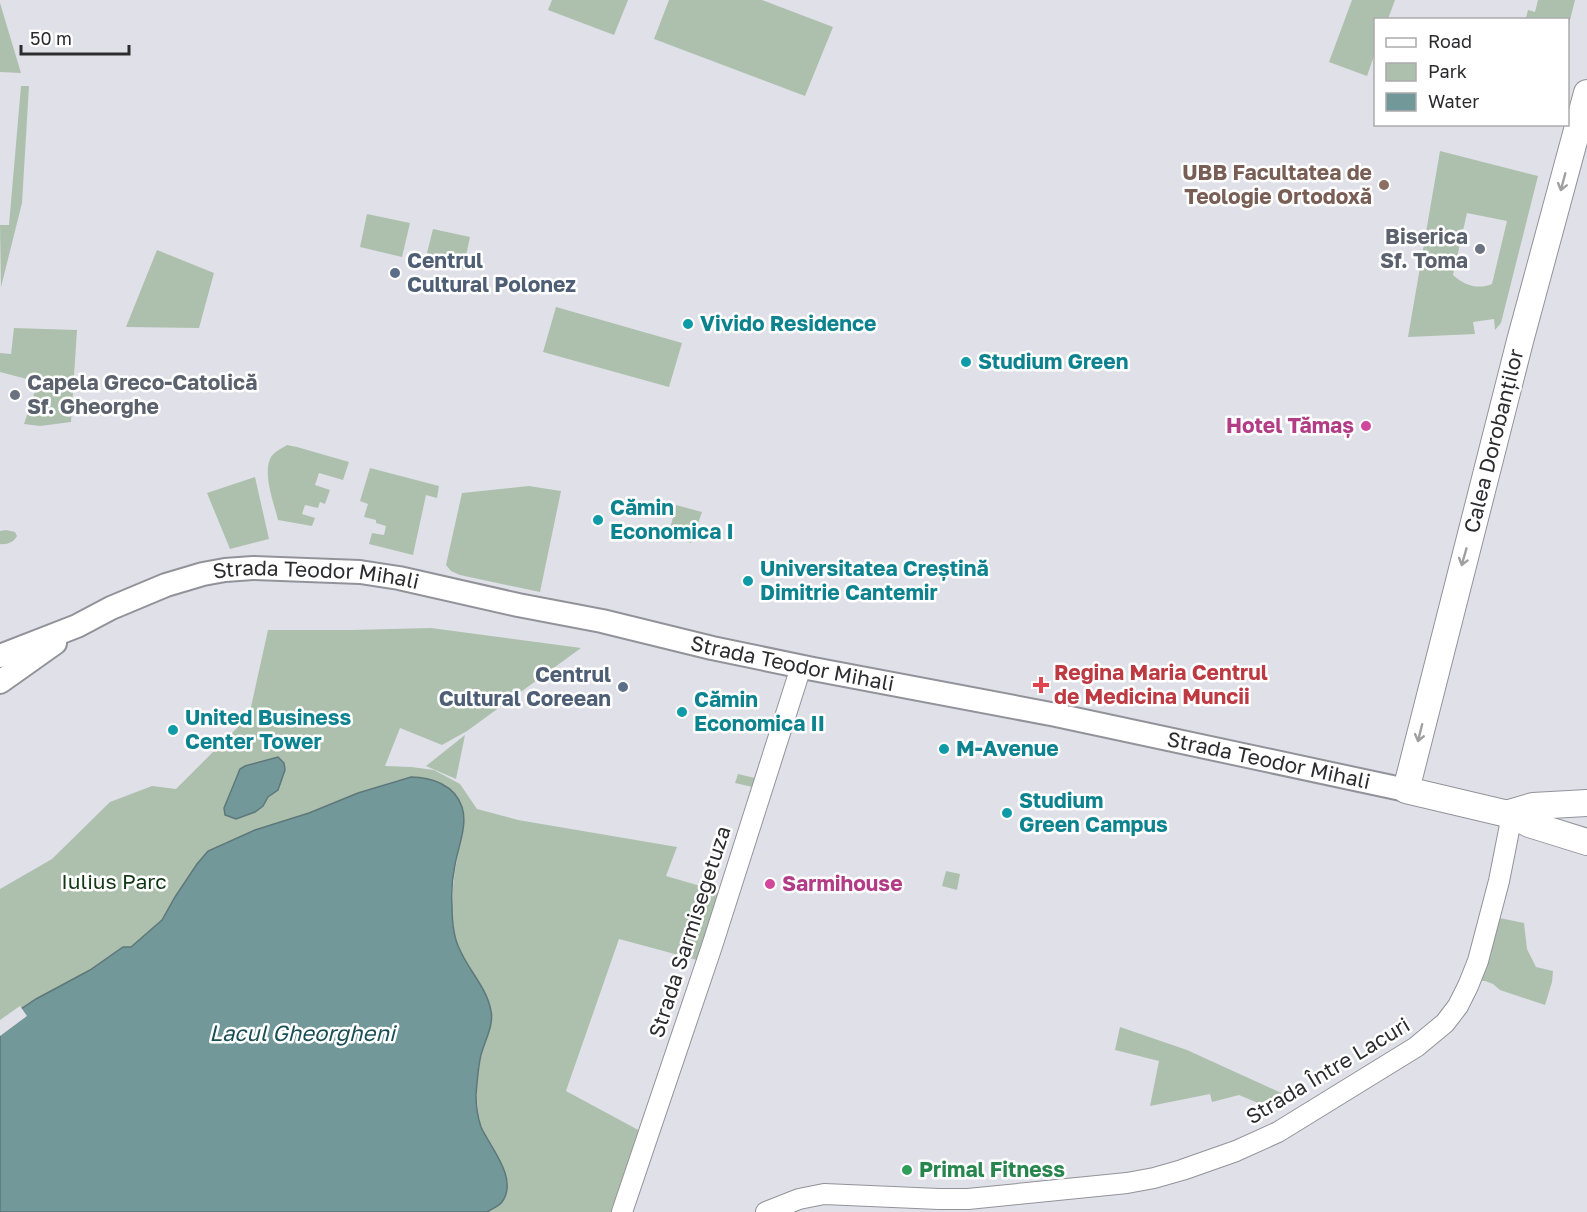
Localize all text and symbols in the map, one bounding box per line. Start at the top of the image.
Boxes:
scale bar [21,18,129,56]
legend [1374,18,1569,126]
text: 50 m [30,27,72,49]
text: Road [1428,30,1472,52]
text: Park [1428,60,1467,82]
text: Water [1428,90,1479,112]
place label: UBB Facultatea de Teologie Ortodoxă [1182,159,1372,209]
one-way arrow [1556,172,1568,191]
marker: UBB Facultatea de Teologie Ortodoxă [1377,178,1391,192]
place label: Biserica Sf. Toma [1380,223,1468,273]
marker: Biserica Sf. Toma [1473,242,1487,256]
place label: Centrul Cultural Polonez [407,247,576,297]
marker: Centrul Cultural Polonez [388,266,402,280]
place label: Vivido Residence [700,310,876,336]
marker: Vivido Residence [681,317,695,331]
street label: Calea Dorobanților [1458,346,1528,536]
place label: Studium Green [978,348,1128,374]
marker: Studium Green [959,355,973,369]
place label: Capela Greco-Catolică Sf. Gheorghe [27,369,257,419]
marker: Capela Greco-Catolică Sf. Gheorghe [8,388,22,402]
place label: Hotel Tămaș [1226,412,1354,438]
marker: Hotel Tămaș [1359,419,1373,433]
place label: Cămin Economica I [610,494,734,544]
marker: Cămin Economica I [591,513,605,527]
one-way arrow [1458,548,1469,567]
street label: Strada Teodor Mihali [210,554,422,594]
place label: Universitatea Creștină Dimitrie Cantemir [760,555,989,605]
marker: Universitatea Creștină Dimitrie Cantemir [741,574,755,588]
street label: Strada Teodor Mihali [688,629,896,696]
place label: Regina Maria Centrul de Medicina Muncii [1054,659,1268,709]
place label: Centrul Cultural Coreean [439,661,611,711]
marker: Regina Maria Centrul de Medicina Muncii [1032,676,1050,694]
marker: Centrul Cultural Coreean [616,680,630,694]
place label: Cămin Economica II [694,686,825,736]
place label: United Business Center Tower [185,704,351,754]
marker: Cămin Economica II [675,705,689,719]
marker: United Business Center Tower [166,723,180,737]
one-way arrow [1413,724,1425,743]
street label: Strada Teodor Mihali [1165,725,1373,794]
place label: M-Avenue [956,735,1059,761]
marker: M-Avenue [937,742,951,756]
place label: Studium Green Campus [1019,787,1168,837]
marker: Studium Green Campus [1000,806,1014,820]
street label: Strada Sarmisegetuza [643,823,736,1041]
park label: Iulius Parc [61,868,167,894]
place label: Sarmihouse [782,870,903,896]
marker: Sarmihouse [763,877,777,891]
street label: Strada Între Lacuri [1241,1011,1414,1129]
water label: Lacul Gheorgheni [209,1019,398,1046]
place label: Primal Fitness [919,1156,1065,1182]
marker: Primal Fitness [900,1163,914,1177]

